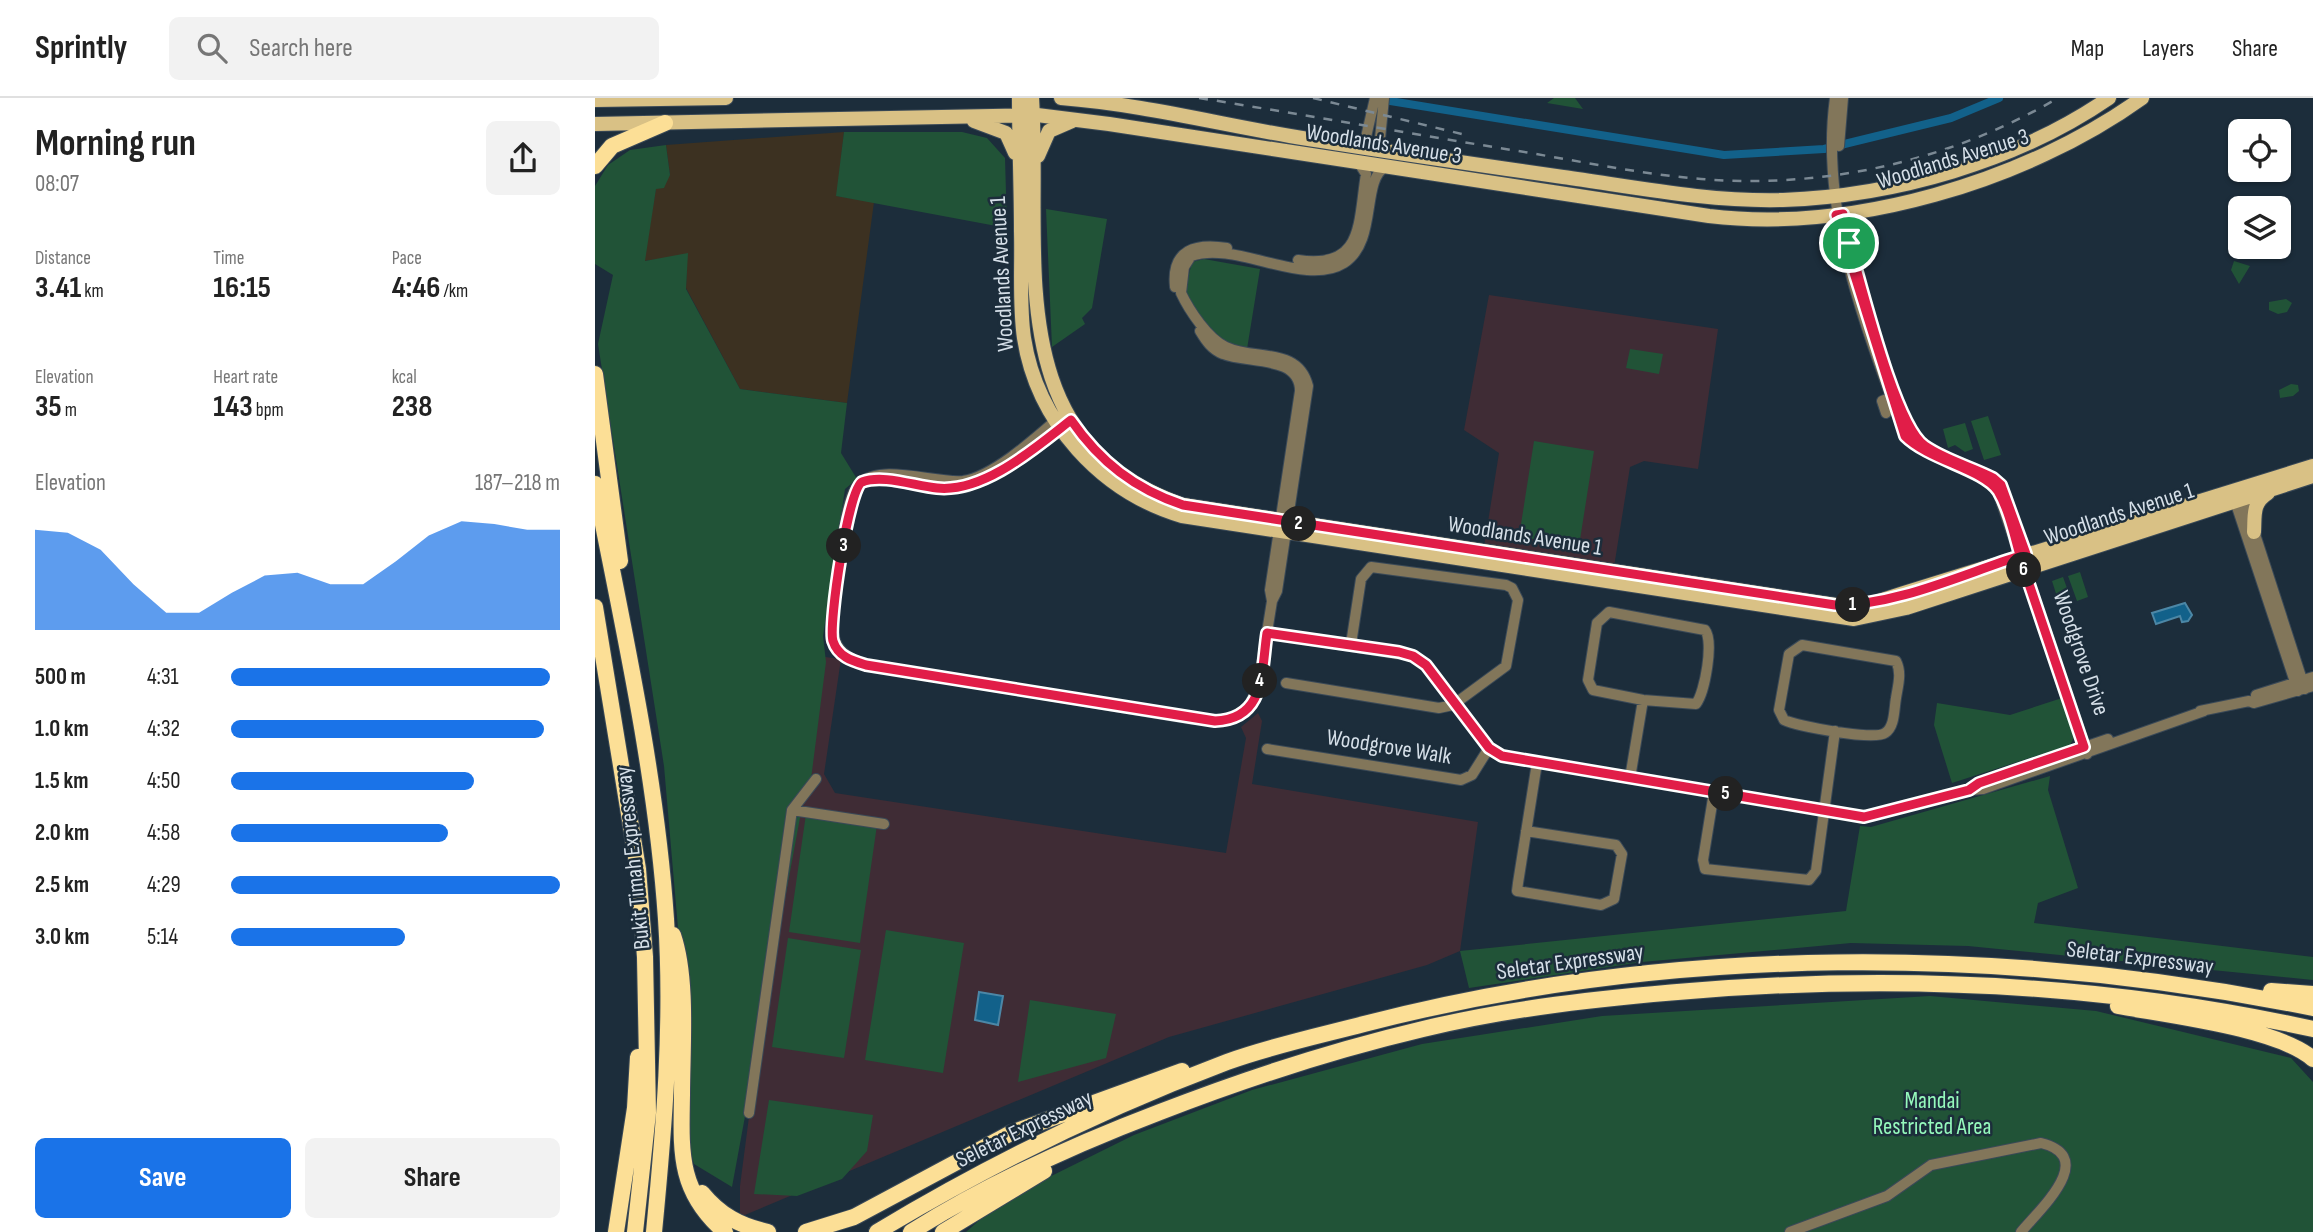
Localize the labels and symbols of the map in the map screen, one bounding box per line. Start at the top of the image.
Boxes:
street label: Woodlands Avenue 3 [1304,118,1464,170]
street label: Woodlands Avenue 3 [1874,123,2032,195]
street label: Woodlands Avenue 1 [984,196,1020,352]
pin [1819,213,1879,273]
street label: Woodlands Avenue 1 [2041,477,2197,551]
pin: 2 [1281,506,1317,542]
street label: Woodlands Avenue 1 [1446,510,1604,562]
pin: 3 [827,528,861,564]
pin: 6 [2007,552,2041,588]
street label: Woodgrove Drive [2047,587,2115,719]
pin: 1 [1835,588,1871,622]
pin: 4 [1243,664,1277,698]
street label: Woodgrove Walk [1325,723,1454,771]
street label: Bukit Timah Expressway [609,765,657,951]
pin: 5 [1709,776,1743,812]
street label: Seletar Expressway [2065,935,2215,981]
street label: Seletar Expressway [1495,938,1645,986]
street label: Seletar Expressway [951,1084,1097,1174]
park label: Mandai Restricted Area [1873,1087,1991,1141]

